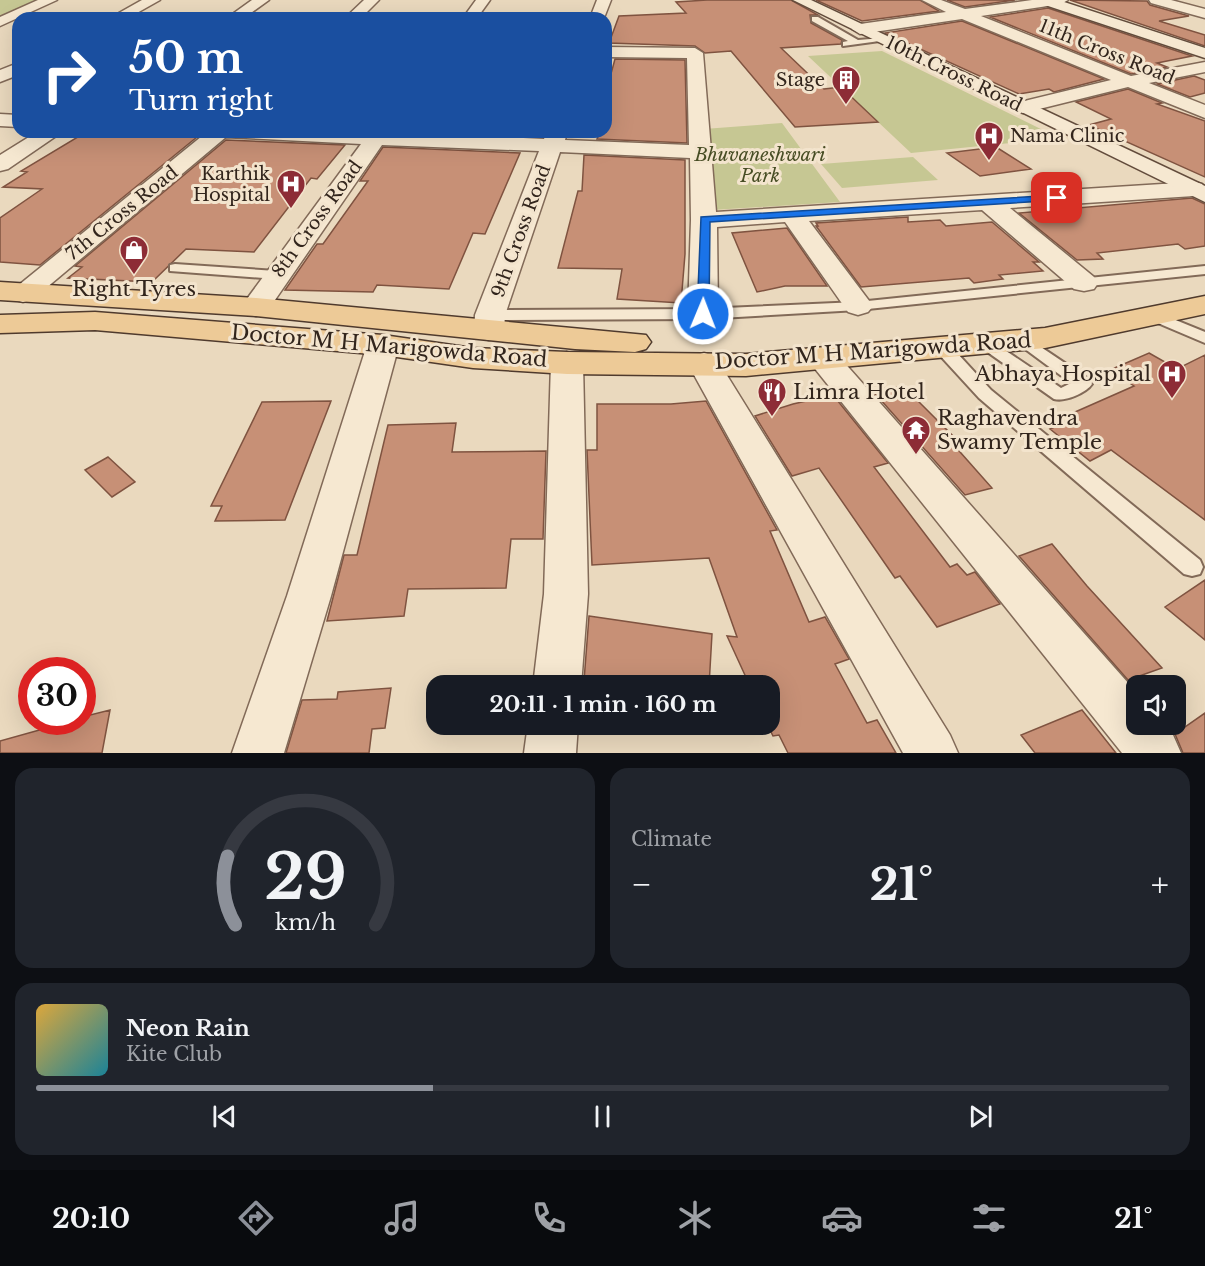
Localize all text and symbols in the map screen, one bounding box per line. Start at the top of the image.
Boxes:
street label: 11th Cross Road [1036,15,1178,89]
street label: 10th Cross Road [882,31,1026,117]
text: 50 m [129,32,243,84]
icon: right [30,36,108,114]
building icon: Stage [830,64,862,106]
place label: Stage [776,69,825,91]
text: Turn right [129,84,273,117]
hospital icon: Nama Clinic [973,120,1005,162]
place label: Nama Clinic [1010,125,1125,147]
park label: Bhuvaneshwari Park [693,144,826,187]
street label: 8th Cross Road [267,156,367,282]
street label: 7th Cross Road [62,161,182,265]
street label: 9th Cross Road [487,161,555,301]
place label: Karthik Hospital [193,163,270,206]
hospital icon: Karthik Hospital [275,168,307,210]
pin [1031,172,1082,223]
icon: arrive [1040,181,1073,214]
shop icon: Right Tyres [118,234,150,276]
place label: Right Tyres [72,276,196,302]
position arrow [671,282,735,346]
street label: Doctor M H Marigowda Road [230,319,548,373]
street label: Doctor M H Marigowda Road [714,327,1032,375]
hospital icon: Abhaya Hospital [1156,358,1188,400]
place label: Abhaya Hospital [974,361,1151,387]
restaurant icon: Limra Hotel [756,376,788,418]
place label: Limra Hotel [793,379,925,405]
place label: Raghavendra Swamy Temple [937,405,1102,455]
temple icon: Raghavendra Swamy Temple [900,414,932,456]
speed limit sign: 30 [18,657,96,735]
map controls [1126,675,1186,735]
button: sound [1126,675,1186,735]
text: 20:11 · 1 min · 160 m [489,691,717,718]
text: Climate [631,827,712,851]
text: 29 [264,838,346,916]
text: 21° [869,856,933,912]
text: − [631,864,652,905]
text: + [1151,864,1169,905]
text: km/h [275,909,336,936]
text: Neon Rain [126,1015,250,1042]
text: Kite Club [126,1042,222,1066]
icon: previous [208,1100,241,1133]
icon: pause [586,1100,619,1133]
icon: next [964,1100,997,1133]
icon: directions [235,1197,277,1239]
icon: music [381,1197,423,1239]
icon: phone [528,1197,570,1239]
icon: climate [674,1197,716,1239]
icon: car [821,1197,863,1239]
icon: filters [968,1197,1010,1239]
text: 20:10 [52,1202,130,1235]
text: 21° [1114,1202,1153,1235]

